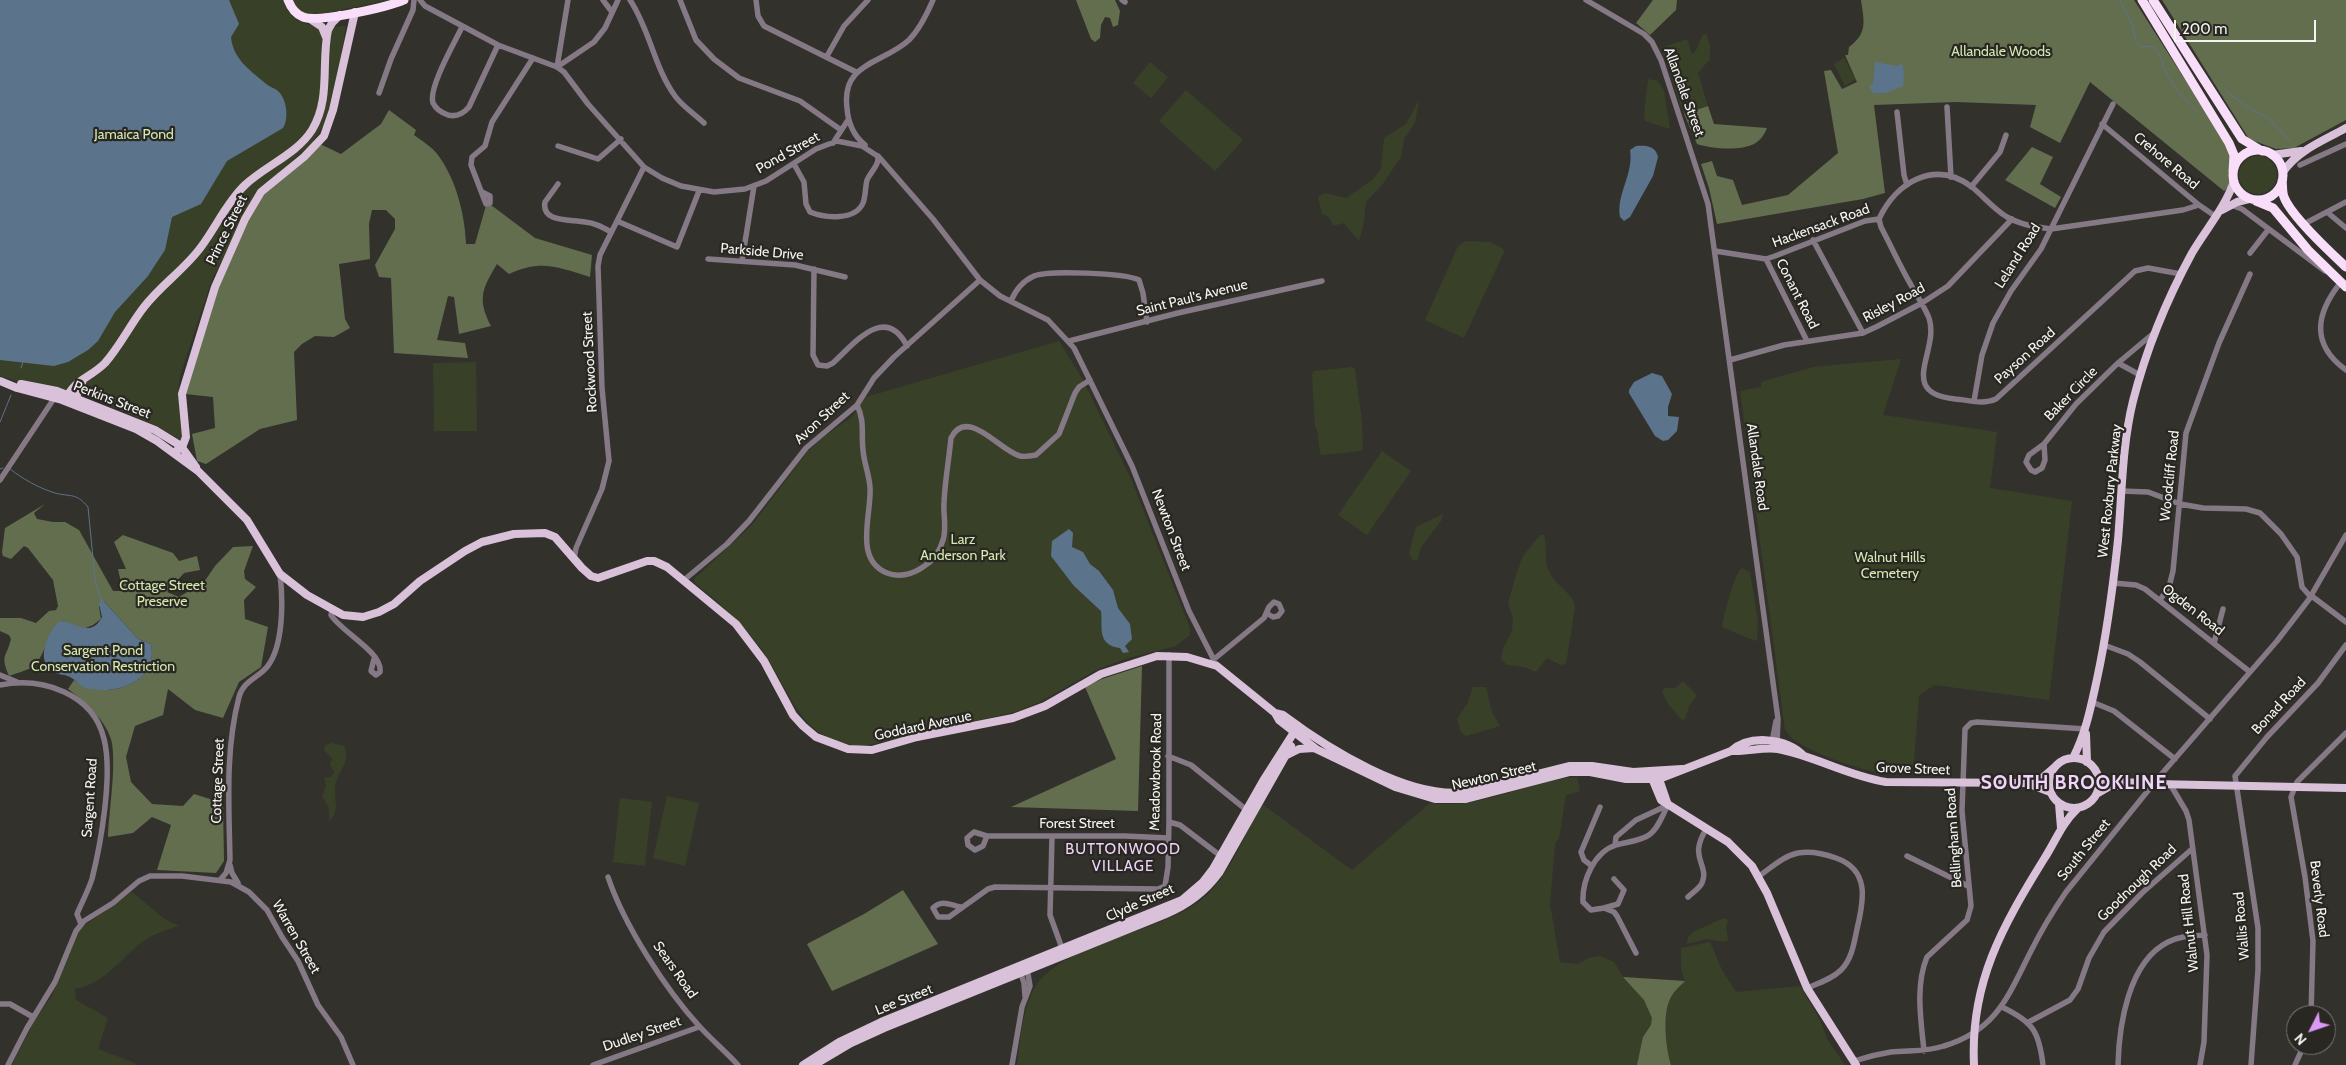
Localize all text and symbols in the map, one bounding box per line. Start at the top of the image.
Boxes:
scale bar [2176,10,2318,42]
text: 200 m [2182,20,2227,38]
park label: Allandale Woods [1951,44,2051,60]
street label: Allandale Street [1660,45,1708,139]
park label: Jamaica Pond [94,127,174,143]
street label: Pond Street [753,129,823,177]
street label: Crehore Road [2130,129,2202,193]
street label: Prince Street [203,192,251,268]
street label: Hackensack Road [1770,201,1872,251]
street label: Leland Road [1991,221,2045,291]
street label: Parkside Drive [720,240,804,264]
street label: Conant Road [1772,256,1822,332]
street label: Saint Paul's Avenue [1135,276,1249,320]
street label: Risley Road [1860,280,1928,326]
street label: Rockwood Street [579,311,601,413]
street label: Payson Road [1991,324,2059,388]
street label: Baker Circle [2041,363,2101,425]
street label: Perkins Street [71,378,153,422]
street label: Avon Street [791,388,853,448]
street label: Allandale Road [1743,422,1771,512]
street label: West Roxbury Parkway [2095,423,2125,559]
street label: Woodcliff Road [2157,430,2183,522]
street label: Newton Street [1148,487,1194,573]
park label: Larz Anderson Park [920,532,1006,564]
park label: Walnut Hills Cemetery [1855,550,1925,582]
park label: Cottage Street Preserve [119,578,205,610]
street label: Ogden Road [2159,581,2227,639]
park label: Sargent Pond Conservation Restriction [31,643,175,676]
street label: Bonad Road [2248,674,2310,738]
street label: Goddard Avenue [873,708,973,744]
street label: Meadowbrook Road [1147,713,1165,831]
street label: Cottage Street [208,738,228,824]
street label: Sargent Road [79,758,101,838]
street label: Newton Street [1450,758,1538,794]
street label: Grove Street [1876,759,1950,779]
district label: SOUTH BROOKLINE [1979,772,2169,794]
street label: Bellingham Road [1942,788,1966,888]
street label: Forest Street [1039,816,1115,832]
street label: South Street [2054,816,2114,884]
district label: BUTTONWOOD VILLAGE [1064,841,1182,876]
street label: Goodnough Road [2094,841,2180,925]
street label: Beverly Road [2306,859,2332,939]
street label: Walnut Hill Road [2175,873,2203,973]
street label: Clyde Street [1103,881,1177,925]
street label: Wallis Road [2231,891,2253,961]
street label: Warren Street [268,897,324,977]
street label: Sears Road [649,938,701,1002]
street label: Lee Street [873,981,935,1019]
north arrow [2286,1005,2336,1055]
street label: Dudley Street [601,1013,683,1055]
text: N [2290,1030,2310,1049]

